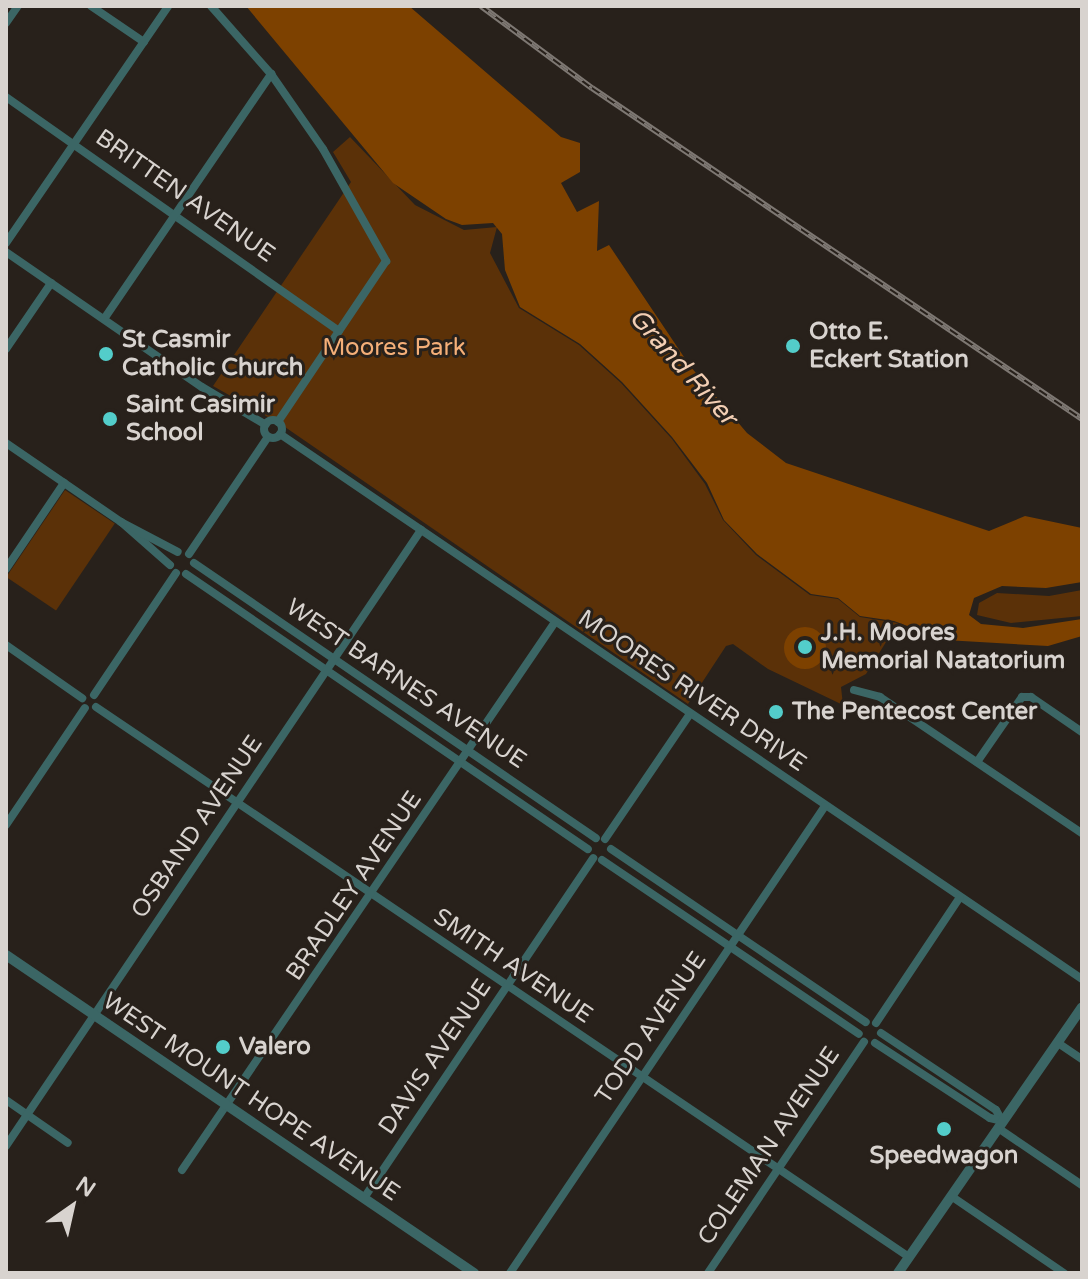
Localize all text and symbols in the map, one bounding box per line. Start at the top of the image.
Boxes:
street label: BRITTEN AVENUE [90,123,280,269]
water label: Grand River [622,302,744,432]
place label: Otto E. Eckert Station [809,318,969,374]
place label: St Casmir Catholic Church [122,326,303,382]
park label: Moores Park [322,334,466,362]
marker: Otto E. Eckert Station [784,337,802,355]
marker: St Casmir Catholic Church [97,345,115,363]
place label: Saint Casimir School [126,391,275,447]
marker: Saint Casimir School [101,410,119,428]
street label: WEST BARNES AVENUE [281,593,531,775]
street label: MOORES RIVER DRIVE [573,604,811,778]
place label: J.H. Moores Memorial Natatorium [821,619,1065,675]
marker: J.H. Moores Memorial Natatorium [796,638,814,656]
place label: The Pentecost Center [792,698,1037,726]
marker: The Pentecost Center [767,703,785,721]
street label: OSBAND AVENUE [125,730,269,924]
street label: BRADLEY AVENUE [280,786,428,986]
street label: SMITH AVENUE [428,902,598,1030]
street label: TODD AVENUE [589,946,713,1110]
street label: DAVIS AVENUE [373,974,497,1140]
street label: WEST MOUNT HOPE AVENUE [97,987,405,1207]
place label: Valero [239,1033,311,1061]
marker: Valero [214,1038,232,1056]
street label: COLEMAN AVENUE [692,1041,846,1251]
marker: Speedwagon [935,1120,953,1138]
place label: Speedwagon [870,1142,1018,1170]
north arrow [32,1167,112,1247]
text: N [71,1171,100,1203]

